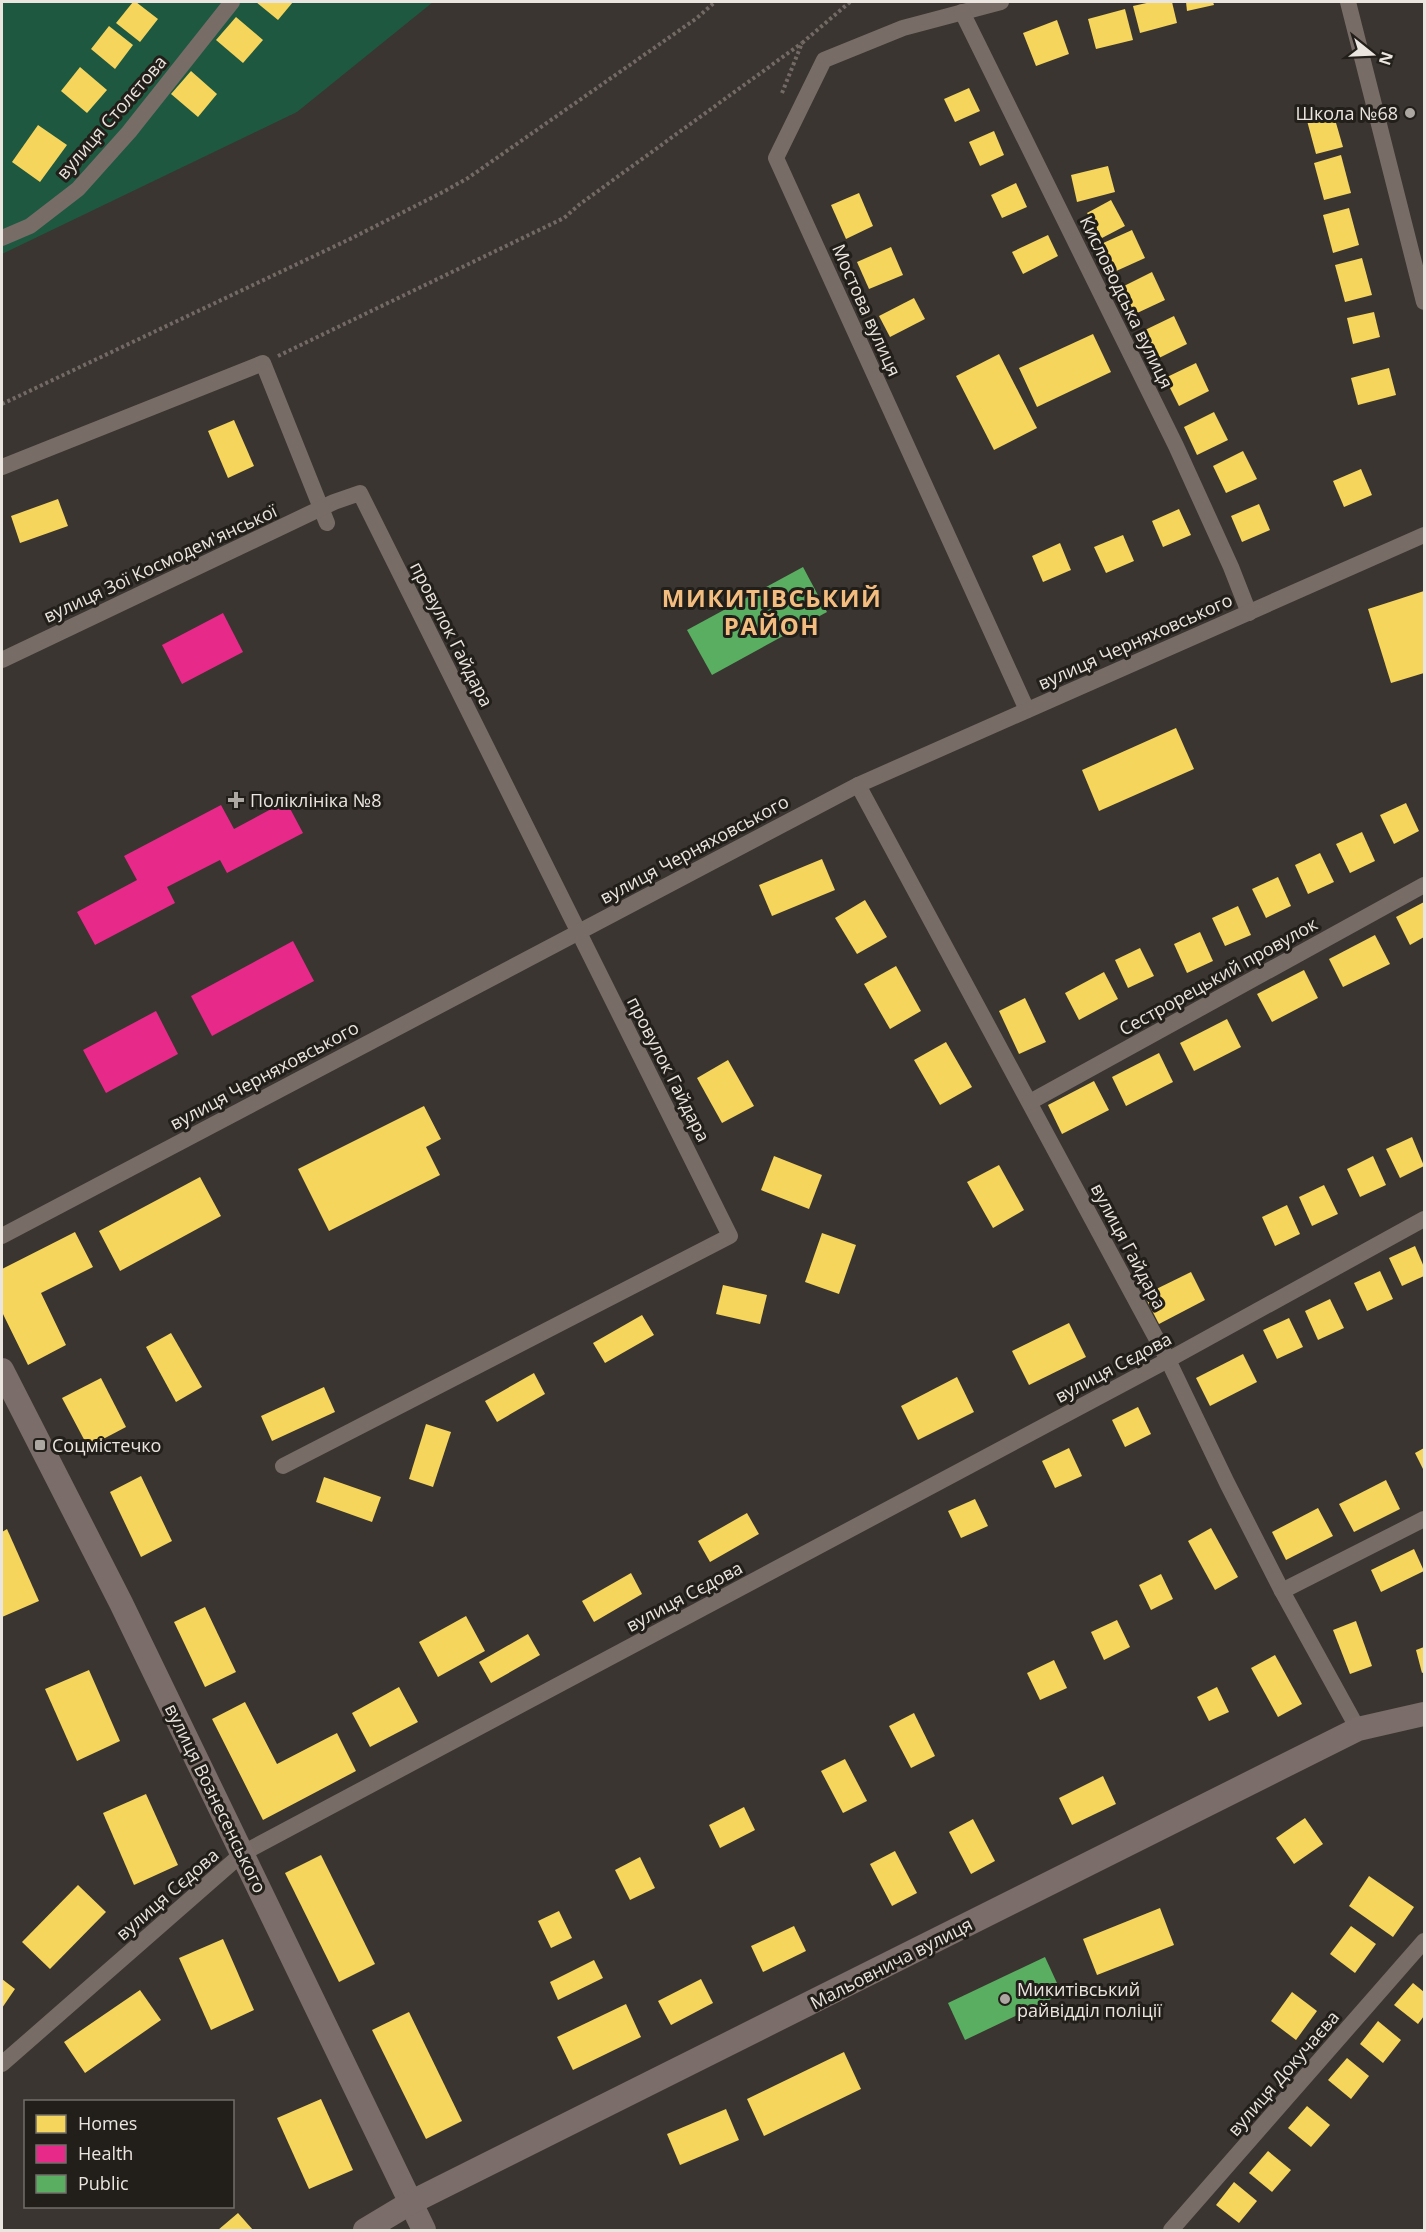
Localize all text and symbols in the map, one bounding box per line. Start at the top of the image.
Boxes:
north arrow [1342,24,1402,84]
text: N [1374,49,1399,68]
street label: вулиця Столєтова [51,50,171,184]
place label: Школа №68 [1295,101,1398,125]
marker: Школа №68 [1403,106,1417,120]
street label: Кисловодська вулиця [1075,212,1179,392]
street label: Мостова вулиця [827,240,907,380]
street label: вулиця Зої Космодем'янської [39,498,281,628]
street label: провулок Гайдара [405,557,499,711]
district label: МИКИТІВСЬКИЙ РАЙОН [662,581,882,642]
street label: вулиця Черняховського [1034,587,1236,695]
place label: Поліклініка №8 [250,788,381,812]
street label: вулиця Черняховського [595,789,793,909]
marker: Поліклініка №8 [227,791,245,809]
street label: Сестрорецький провулок [1115,911,1322,1041]
street label: провулок Гайдара [622,992,716,1146]
street label: вулиця Черняховського [165,1015,363,1135]
street label: вулиця Гайдара [1086,1179,1172,1313]
street label: вулиця Сєдова [1051,1326,1175,1408]
place label: Соцмістечко [52,1433,161,1457]
marker: Соцмістечко [33,1438,47,1452]
street label: вулиця Сєдова [622,1555,746,1637]
street label: вулиця Вознесенського [160,1699,272,1897]
street label: вулиця Сєдова [111,1843,223,1945]
street label: Мальовнича вулиця [806,1912,976,2014]
place label: Микитівський райвідділ поліції [1017,1977,1162,2022]
marker: Микитівський райвідділ поліції [998,1992,1012,2006]
street label: вулиця Докучаєва [1222,2005,1344,2141]
legend [24,2100,234,2208]
text: Homes [78,2111,137,2135]
text: Health [78,2141,133,2165]
text: Public [78,2171,129,2195]

